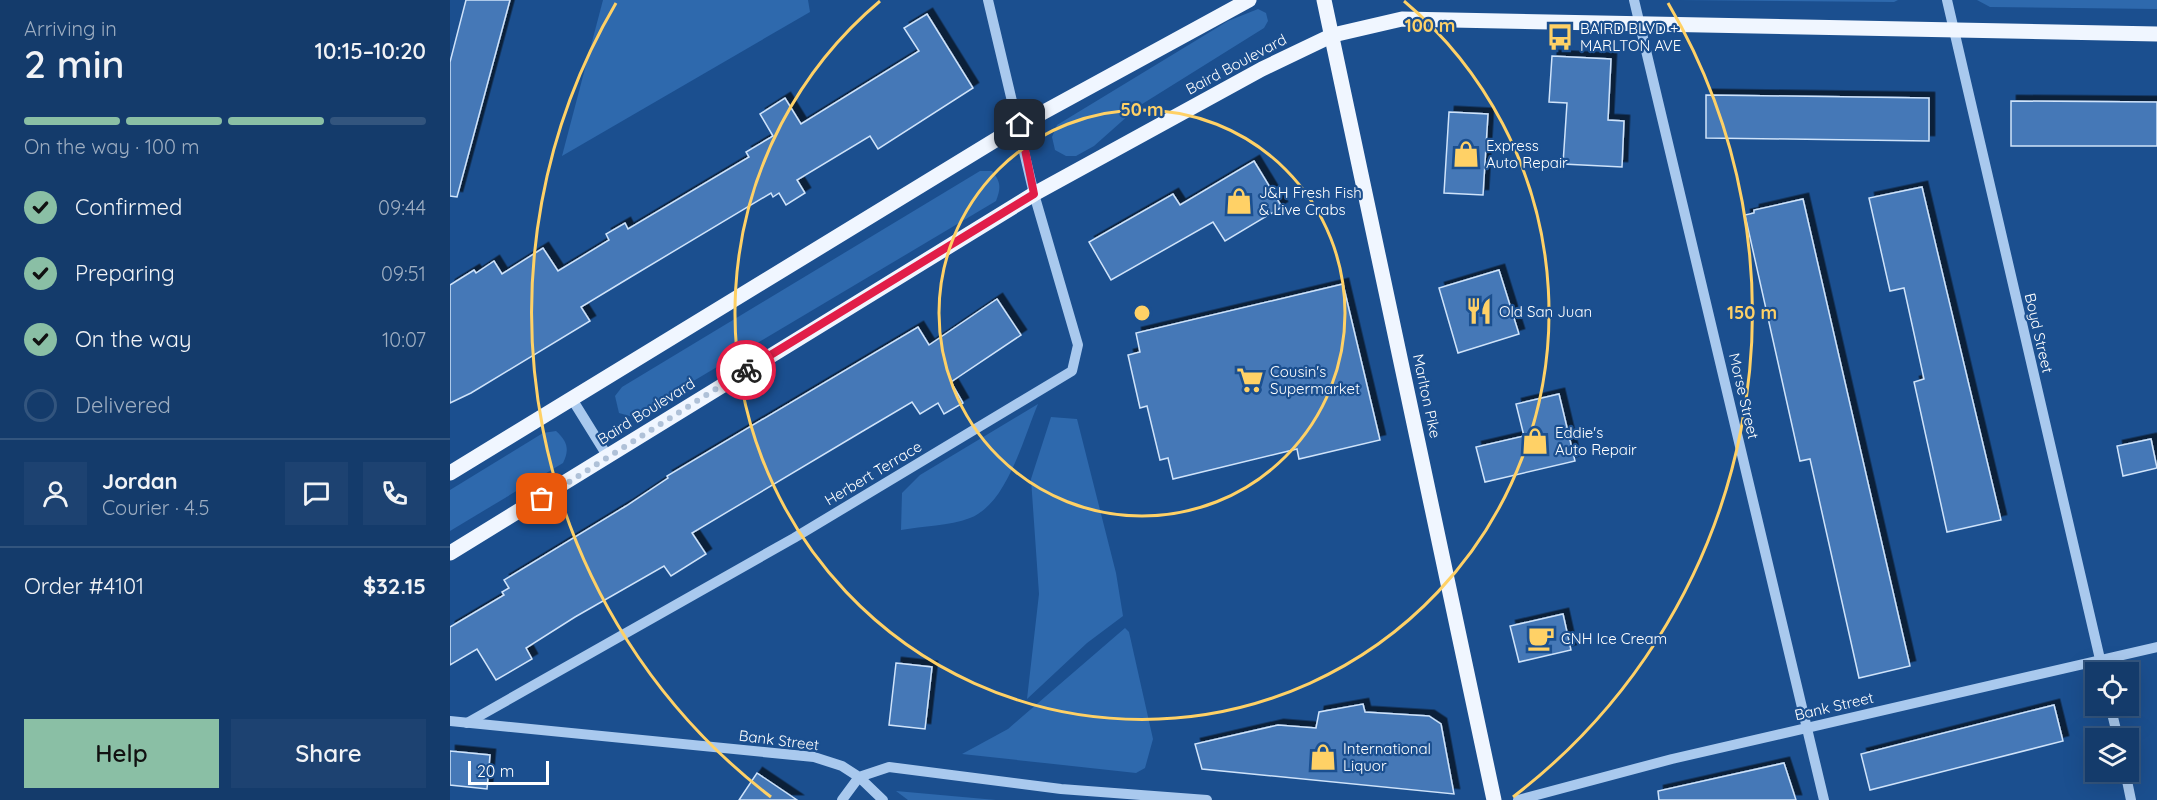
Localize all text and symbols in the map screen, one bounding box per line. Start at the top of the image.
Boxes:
text: 100 m [1405,14,1455,37]
text: Arriving in [24,16,117,41]
place label: BAIRD BLVD + MARLTON AVE [1580,19,1681,55]
bus stop icon: BAIRD BLVD + MARLTON AVE [1545,22,1575,52]
street label: Baird Boulevard [1182,29,1290,99]
text: 10:15–10:20 [315,37,426,65]
text: 2 min [24,39,125,88]
text: 50 m [1120,98,1164,121]
pin [994,99,1045,150]
icon: home [1003,108,1036,141]
text: On the way · 100 m [24,134,200,159]
place label: Express Auto Repair [1486,136,1568,172]
shop icon: Express Auto Repair [1451,139,1481,169]
place label: J&H Fresh Fish & Live Crabs [1259,183,1362,219]
shop icon: J&H Fresh Fish & Live Crabs [1224,186,1254,216]
icon: check [24,191,57,224]
text: Confirmed [75,193,182,221]
text: 09:44 [378,195,426,220]
icon: check [24,257,57,290]
text: Preparing [75,259,175,287]
text: 09:51 [381,261,426,286]
street label: Boyd Street [2021,291,2057,375]
restaurant icon: Old San Juan [1464,296,1494,326]
text: 150 m [1727,301,1777,324]
place label: Old San Juan [1499,302,1592,321]
centre of rings [1132,303,1152,323]
icon: check [24,323,57,356]
text: On the way [75,325,191,353]
text: 10:07 [382,327,426,352]
courier [716,340,776,400]
street label: Morse Street [1725,351,1763,441]
street label: Marlton Pike [1409,352,1445,440]
icon: bike [730,354,763,387]
place label: Cousin's Supermarket [1270,362,1360,398]
supermarket icon: Cousin's Supermarket [1235,365,1265,395]
street label: Baird Boulevard [594,373,698,449]
text: Delivered [75,391,171,419]
place label: Eddie's Auto Repair [1555,423,1637,459]
shop icon: Eddie's Auto Repair [1520,426,1550,456]
street label: Herbert Terrace [821,437,925,509]
button: person [24,462,87,525]
button: chat [285,462,348,525]
button: phone [363,462,426,525]
text: Jordan [102,467,178,495]
pin [516,473,567,524]
icon: bag [525,482,558,515]
text: Courier · 4.5 [102,495,209,520]
text: Order #4101 [24,572,144,600]
text: $32.15 [363,572,426,600]
cafe icon: CNH Ice Cream [1526,623,1556,653]
place label: CNH Ice Cream [1561,629,1667,648]
map controls [2085,662,2139,782]
button: locate [2085,662,2139,716]
street label: Bank Street [1793,688,1875,724]
button: Help [24,719,219,788]
button: Share [231,719,426,788]
street label: Bank Street [738,726,820,754]
button: layers [2085,728,2139,782]
place label: International Liquor [1343,739,1431,775]
shop icon: International Liquor [1308,742,1338,772]
scale bar [468,758,549,786]
text: 20 m [477,761,514,781]

